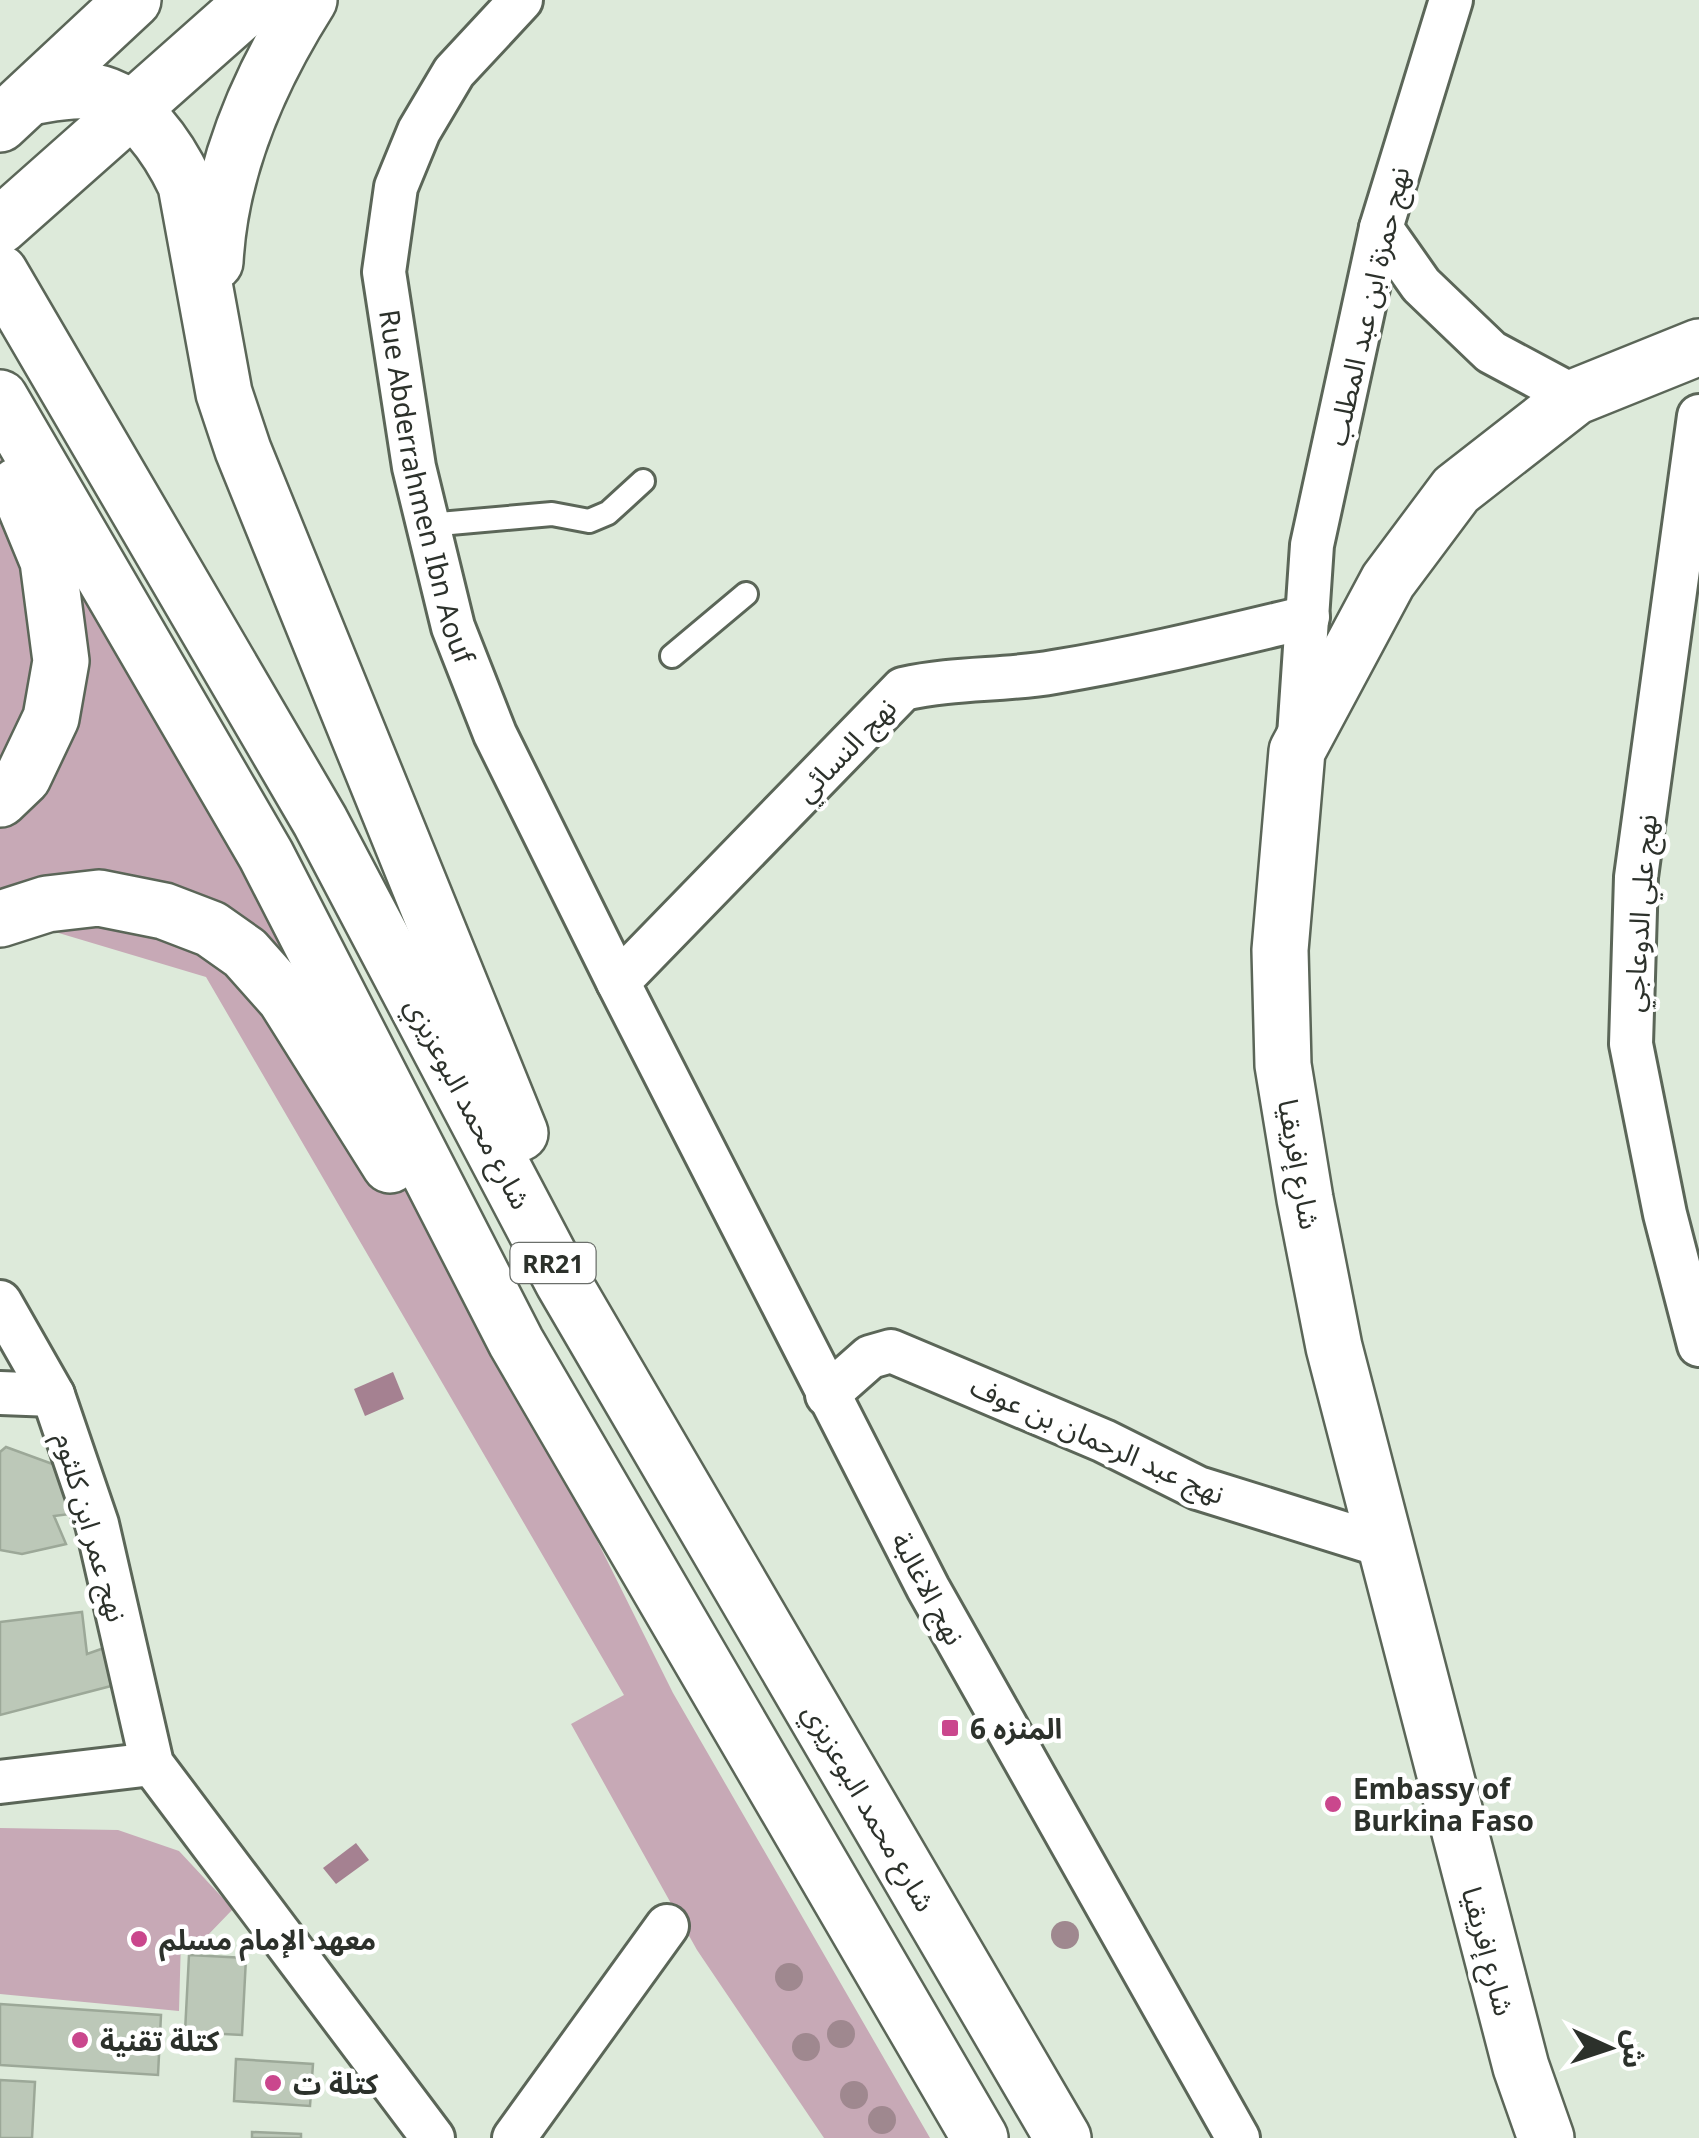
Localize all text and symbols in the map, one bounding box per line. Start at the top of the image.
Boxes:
street label: نهج حمزة ابن عبد المطلب [1316,163,1421,450]
street label: Rue Abderrahmen Ibn Aouf [371,307,485,670]
street label: نهج النسائي [786,689,907,812]
street label: نهج علي الدوعاجي [1613,813,1668,1013]
street label: شارع محمد البوعزيزي [394,991,541,1217]
street label: شارع إفريقيا [1267,1096,1330,1233]
road number: RR21 [510,1243,596,1283]
street label: نهج عبد الرحمان بن عوف [964,1366,1231,1515]
street label: نهج عمر ابن كلثوم [44,1428,137,1627]
street label: نهج الاغالبة [881,1525,975,1653]
street label: شارع محمد البوعزيزي [792,1696,945,1920]
place label: المنزه 6 [970,1709,1062,1747]
marker: المنزه 6 [939,1717,961,1739]
place label: Embassy of Burkina Faso [1353,1769,1534,1839]
marker: Embassy of Burkina Faso [1322,1793,1344,1815]
street label: شارع إفريقيا [1451,1882,1524,2020]
place label: معهد الإمام مسلم [159,1920,376,1962]
marker: معهد الإمام مسلم [128,1928,150,1950]
north arrow [1559,1998,1659,2098]
place label: كتلة تقنية [100,2021,220,2059]
marker: كتلة تقنية [69,2029,91,2051]
text: ش [1615,2029,1655,2070]
place label: كتلة ت [293,2064,379,2102]
marker: كتلة ت [262,2072,284,2094]

